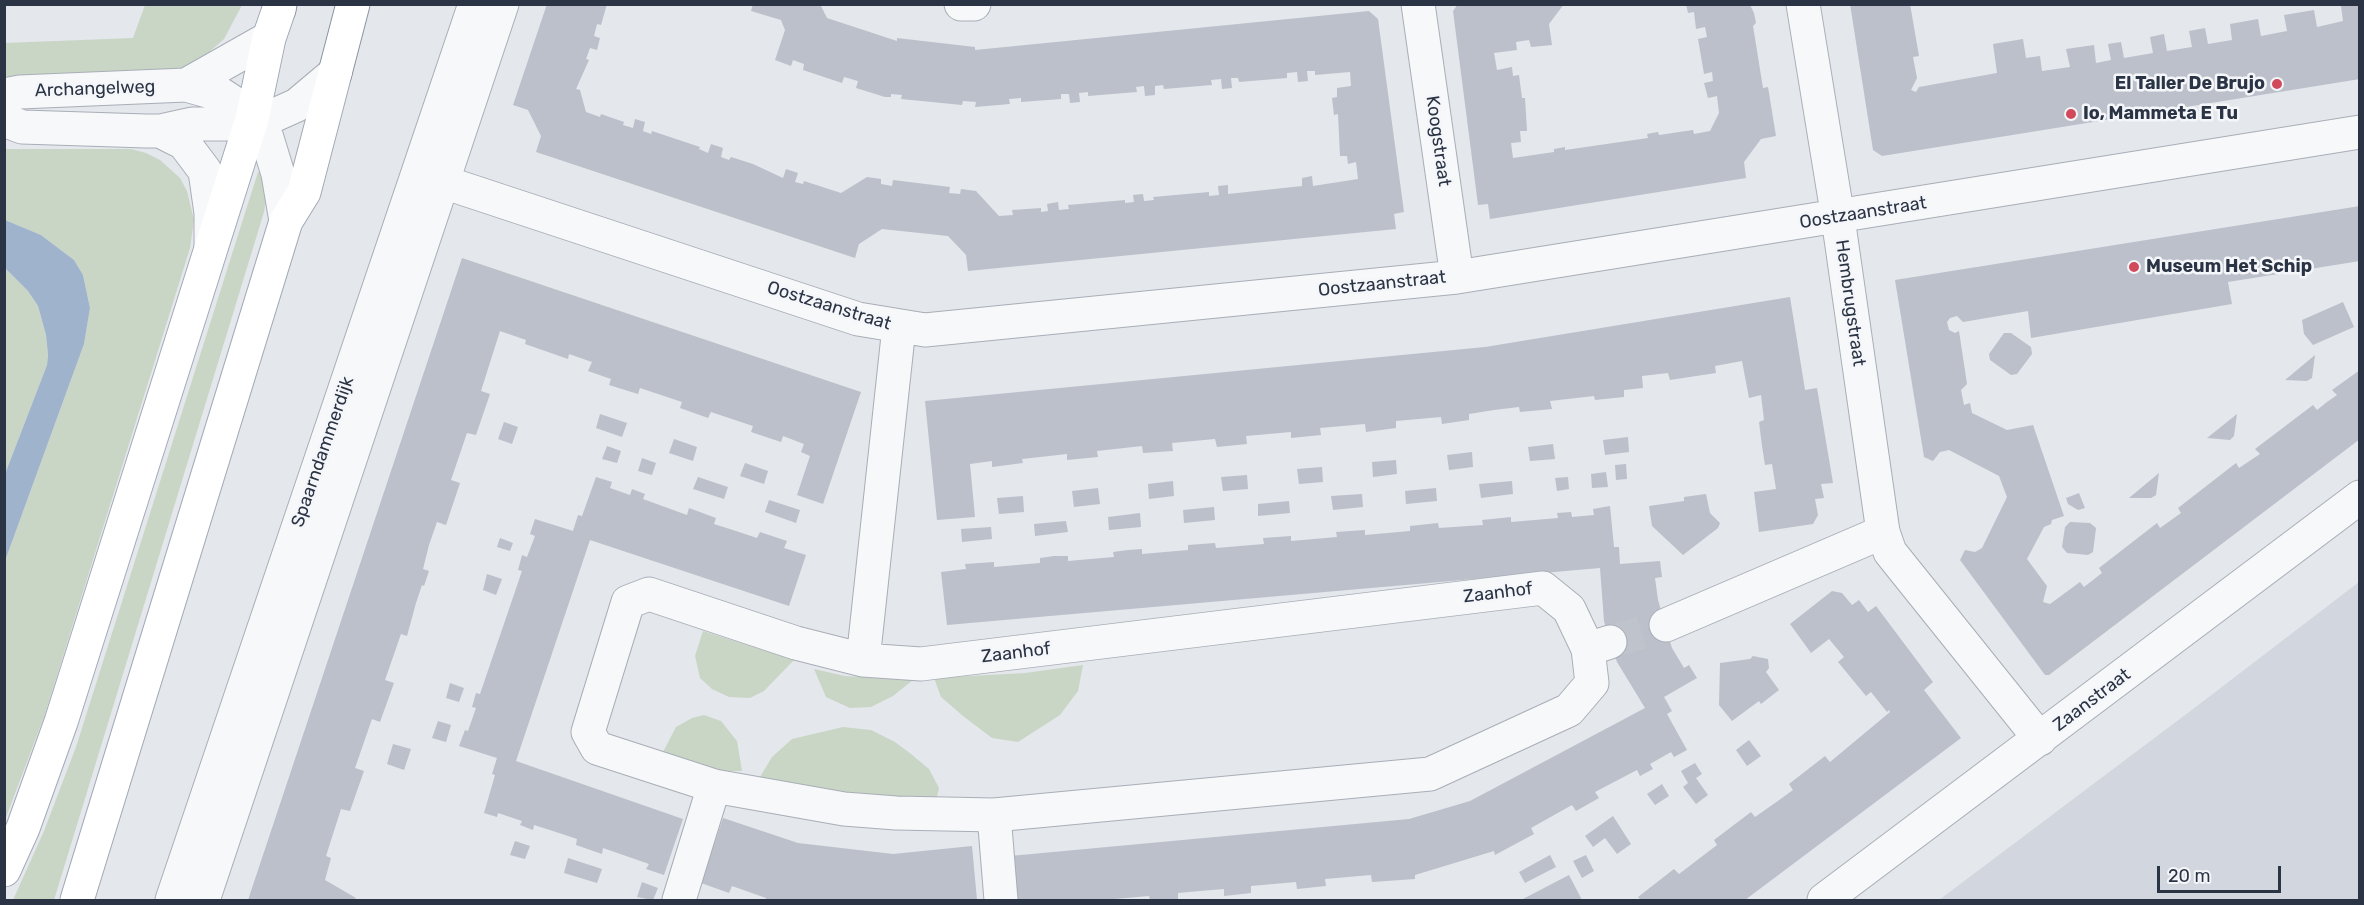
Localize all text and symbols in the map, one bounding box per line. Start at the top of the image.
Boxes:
place label: El Taller De Brujo [2115,73,2265,95]
street label: Archangelweg [34,76,156,102]
marker: El Taller De Brujo [2270,77,2284,91]
street label: Koogstraat [1421,94,1455,188]
place label: Io, Mammeta E Tu [2083,103,2238,125]
marker: Io, Mammeta E Tu [2064,107,2078,121]
street label: Oostzaanstraat [1798,192,1928,234]
street label: Hembrugstraat [1830,238,1870,368]
place label: Museum Het Schip [2146,256,2312,278]
marker: Museum Het Schip [2127,260,2141,274]
street label: Oostzaanstraat [1317,267,1447,301]
street label: Oostzaanstraat [764,277,894,335]
street label: Spaarndammerdijk [287,374,359,530]
street label: Zaanhof [1462,578,1534,608]
street label: Zaanhof [980,638,1052,668]
street label: Zaanstraat [2049,664,2135,736]
scale bar [2160,854,2284,892]
text: 20 m [2168,865,2210,887]

